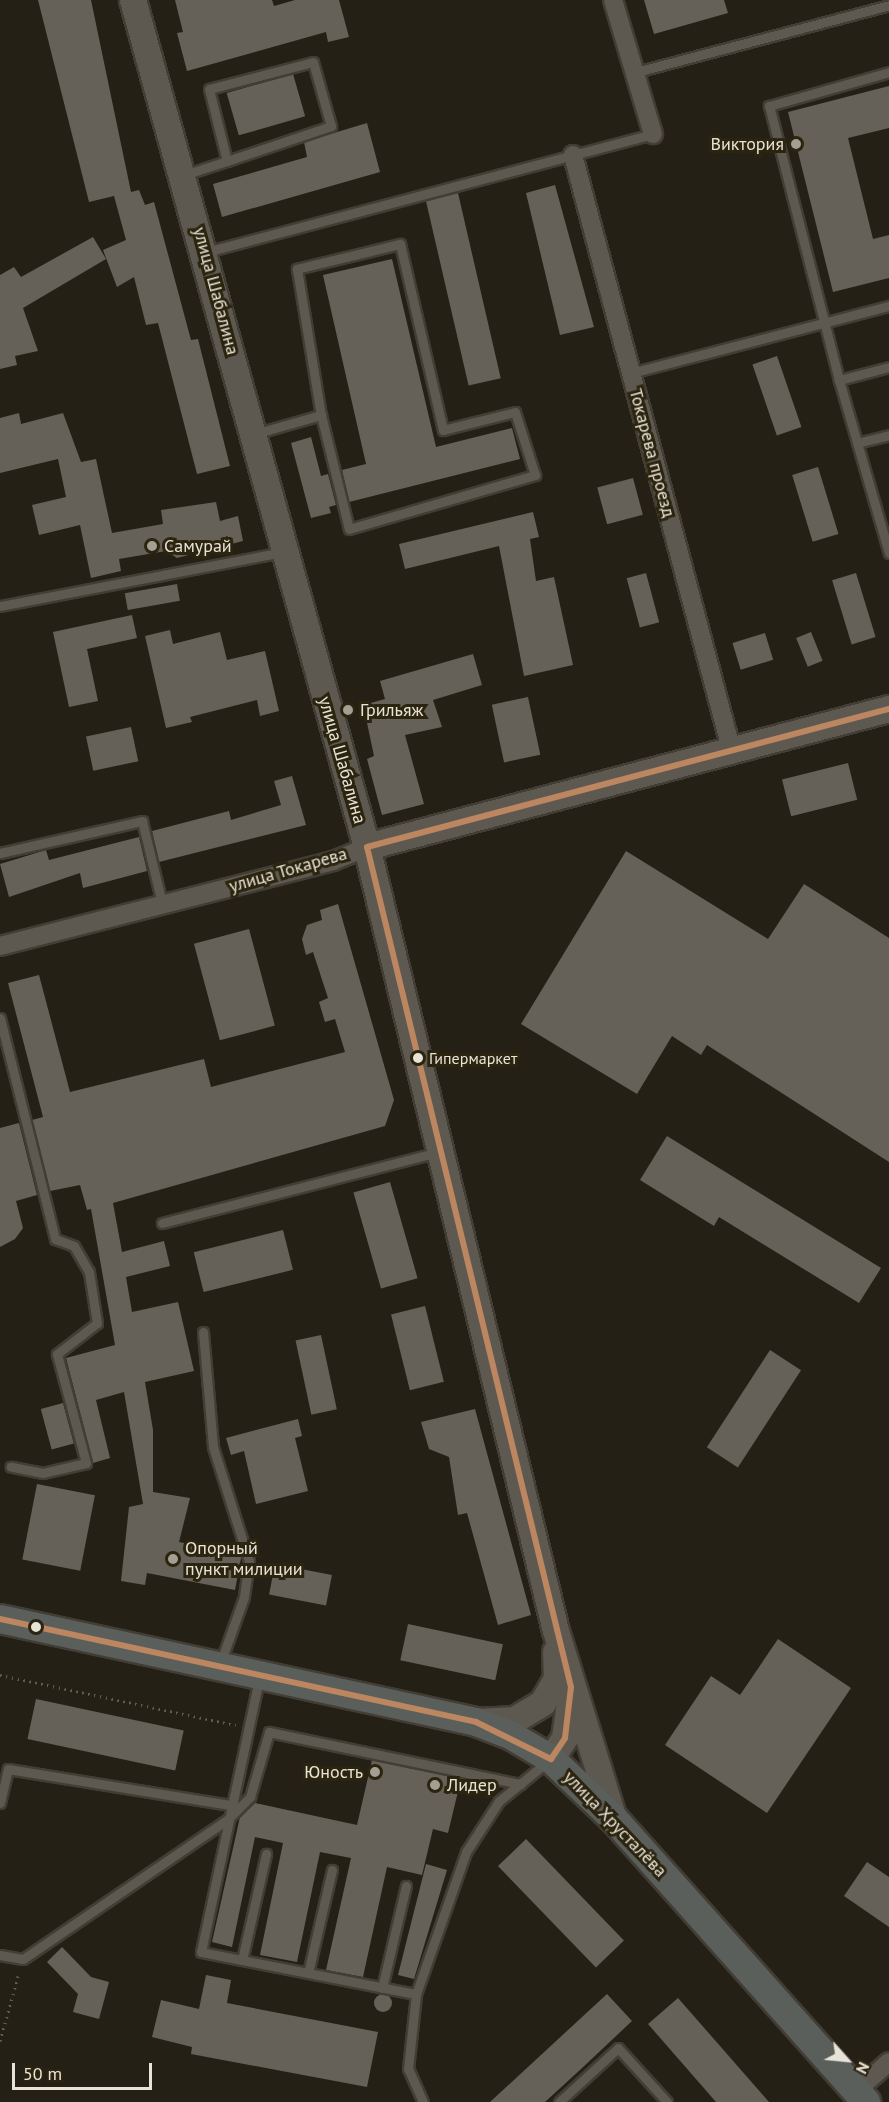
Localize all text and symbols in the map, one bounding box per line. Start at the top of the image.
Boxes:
place label: Виктория [710,133,784,155]
marker: Виктория [789,137,803,151]
street label: улица Шабалина [189,225,243,357]
street label: Токарева проезд [624,386,680,520]
place label: Самурай [164,535,232,557]
marker: Самурай [145,539,159,553]
street label: улица Шабалина [314,694,370,826]
place label: Грильяж [360,699,423,721]
marker: Грильяж [341,703,355,717]
street label: улица Токарева [226,843,350,897]
place label: Гипермаркет [429,1048,517,1068]
marker: Гипермаркет [412,1052,424,1064]
place label: Опорный пункт милиции [185,1538,303,1580]
marker: Опорный пункт милиции [166,1552,180,1566]
unlabelled marker [30,1621,42,1633]
place label: Юность [304,1761,363,1783]
marker: Юность [368,1765,382,1779]
street label: улица Хрусталёва [559,1766,671,1882]
place label: Лидер [447,1774,497,1796]
marker: Лидер [428,1778,442,1792]
north arrow [817,2030,877,2090]
scale bar [15,2051,154,2089]
text: N [852,2059,874,2077]
text: 50 m [23,2062,62,2085]

